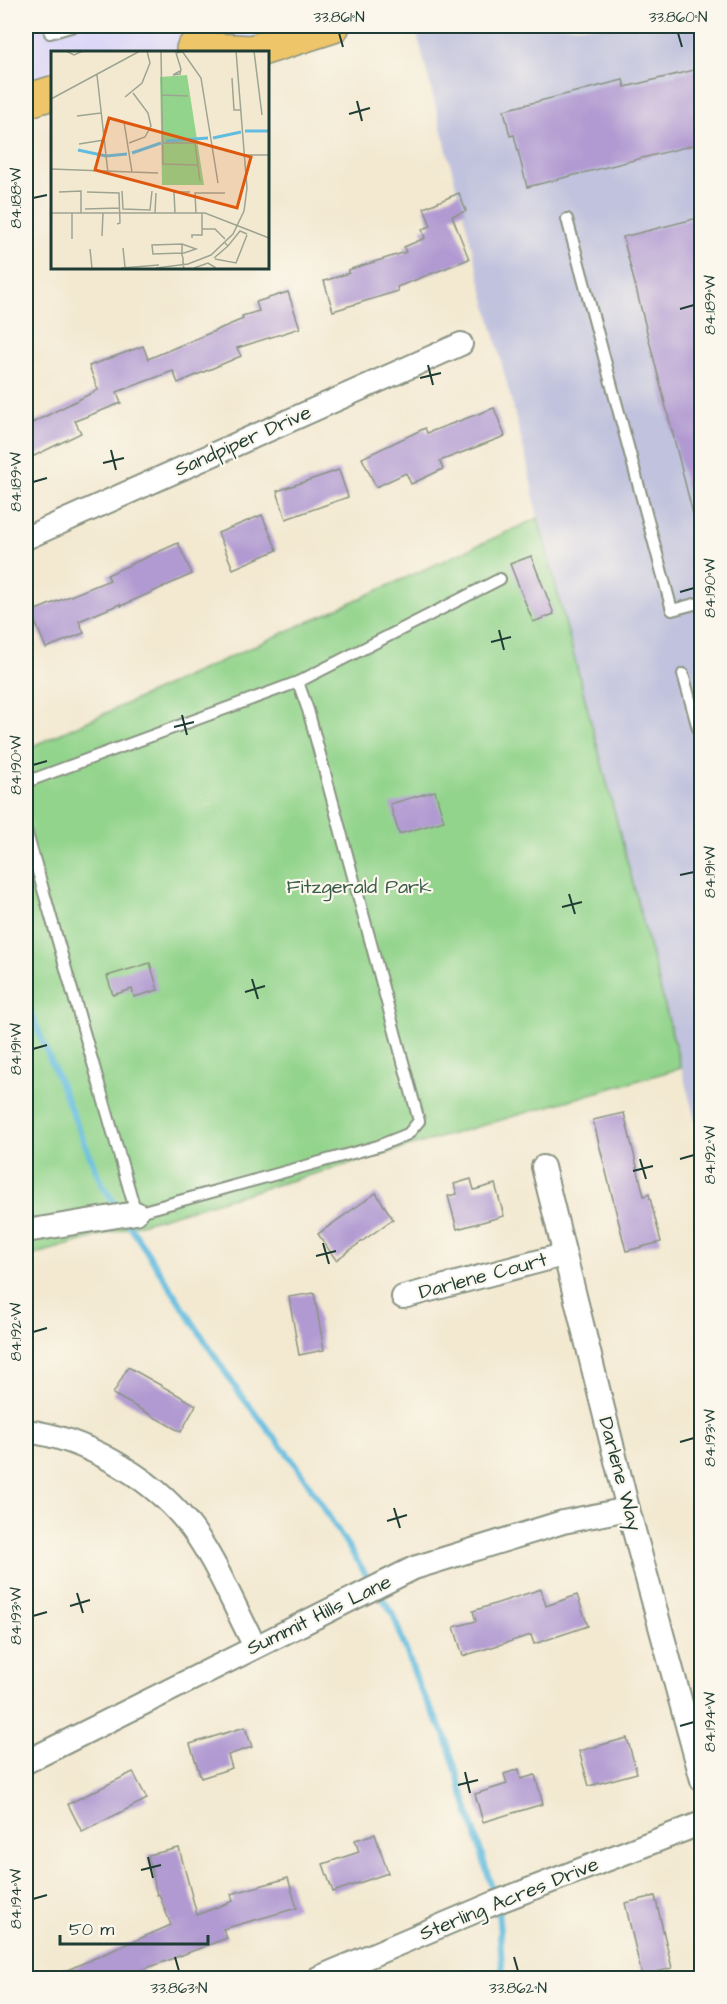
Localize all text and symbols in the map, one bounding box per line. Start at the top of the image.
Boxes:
text: 33.861°N [313,7,365,28]
text: 33.860°N [649,7,707,28]
inset map [51,51,268,268]
text: 84.188°W [6,168,27,228]
text: 84.189°W [700,275,721,335]
street label: Sandpiper Drive [170,398,316,484]
text: 84.189°W [6,452,27,512]
text: 84.190°W [700,558,721,618]
text: 84.190°W [6,735,27,795]
text: 84.191°W [700,846,721,898]
park label: Fitzgerald Park [287,873,431,902]
text: 84.191°W [6,1023,27,1075]
text: 84.192°W [700,1126,721,1184]
street label: Darlene Court [416,1245,550,1307]
text: 84.192°W [6,1303,27,1361]
text: 84.193°W [700,1409,721,1467]
street label: Darlene Way [590,1414,649,1534]
street label: Summit Hills Lane [242,1568,396,1662]
text: 84.193°W [6,1587,27,1645]
text: 84.194°W [700,1692,721,1752]
street label: Sterling Acres Drive [415,1850,603,1949]
text: 84.194°W [6,1869,27,1929]
scale bar [60,1908,208,1946]
text: 50 m [69,1917,114,1942]
text: 33.863°N [151,1978,207,1999]
text: 33.862°N [489,1978,547,1999]

